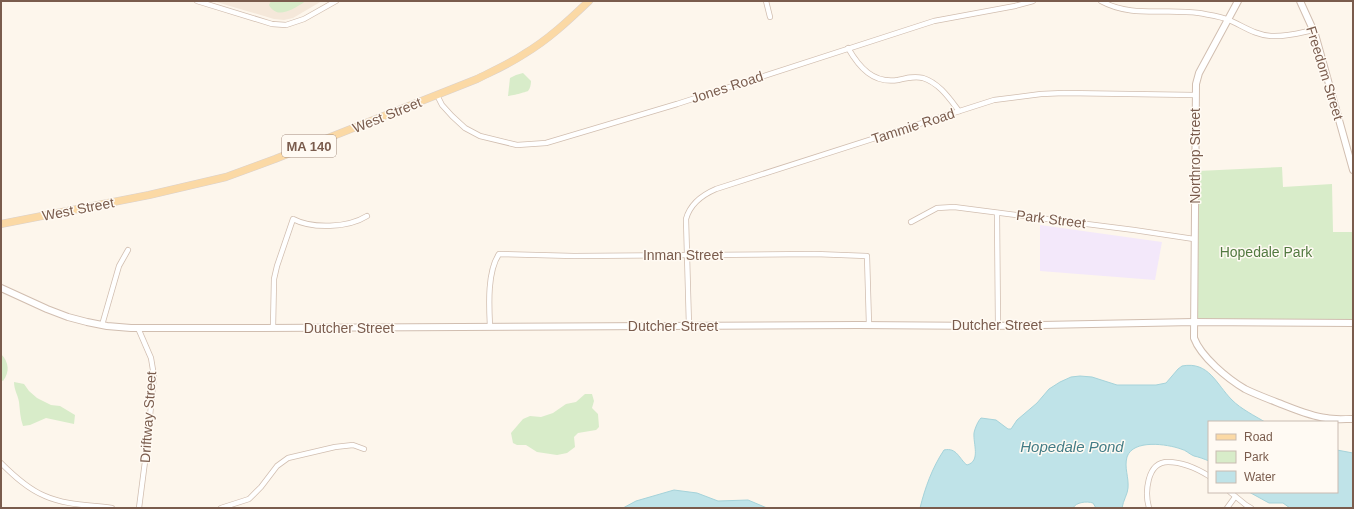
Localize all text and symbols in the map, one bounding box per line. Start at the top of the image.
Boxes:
street label: Freedom Street [1303,24,1347,122]
street label: Jones Road [689,68,765,106]
street label: West Street [350,94,424,136]
street label: Tammie Road [869,105,957,147]
street label: Northrop Street [1187,108,1203,204]
road number: MA 140 [282,135,336,157]
street label: West Street [41,194,115,224]
street label: Park Street [1015,207,1087,231]
park label: Hopedale Park [1220,244,1313,260]
street label: Inman Street [643,247,723,263]
street label: Dutcher Street [952,317,1042,333]
street label: Dutcher Street [628,318,718,334]
street label: Dutcher Street [304,320,394,336]
street label: Driftway Street [137,371,159,463]
legend [1208,421,1338,493]
text: Road [1244,430,1273,444]
water label: Hopedale Pond [1020,438,1124,455]
text: Park [1244,450,1270,464]
text: Water [1244,470,1276,484]

